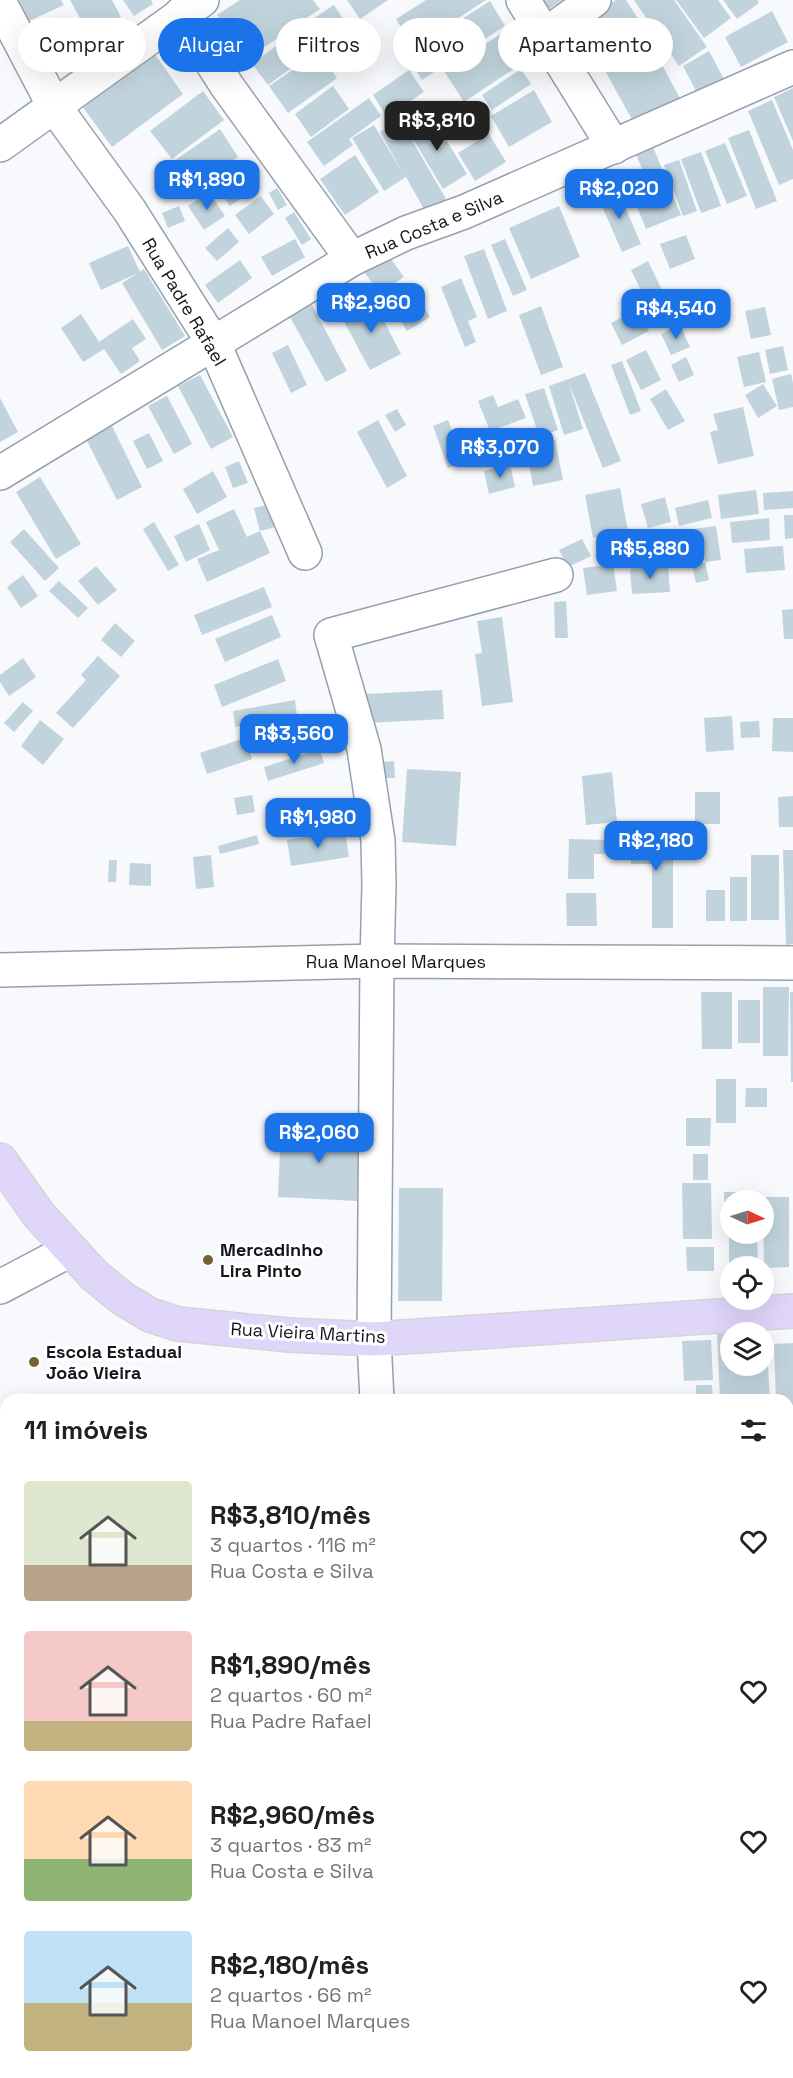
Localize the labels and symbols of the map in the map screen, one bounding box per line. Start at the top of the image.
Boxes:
pin: R$3,810 [382,101,492,152]
pin: R$1,890 [152,160,262,211]
pin: R$2,020 [564,169,674,220]
street label: Rua Costa e Silva [361,185,506,264]
street label: Rua Padre Rafael [137,233,232,370]
pin: R$2,960 [316,283,426,334]
pin: R$4,540 [621,289,731,340]
pin: R$3,070 [445,428,555,479]
pin: R$5,880 [595,529,705,580]
pin: R$3,560 [239,714,349,765]
pin: R$1,980 [263,798,373,849]
pin: R$2,180 [601,821,711,872]
street label: Rua Manoel Marques [306,950,486,973]
pin: R$2,060 [264,1113,374,1164]
north arrow [720,1190,774,1244]
place label: Mercadinho Lira Pinto [220,1238,323,1282]
marker: Mercadinho Lira Pinto [201,1253,215,1267]
street label: Rua Vieira Martins [230,1317,386,1348]
place label: Escola Estadual João Vieira [46,1340,182,1384]
marker: Escola Estadual João Vieira [27,1355,41,1369]

